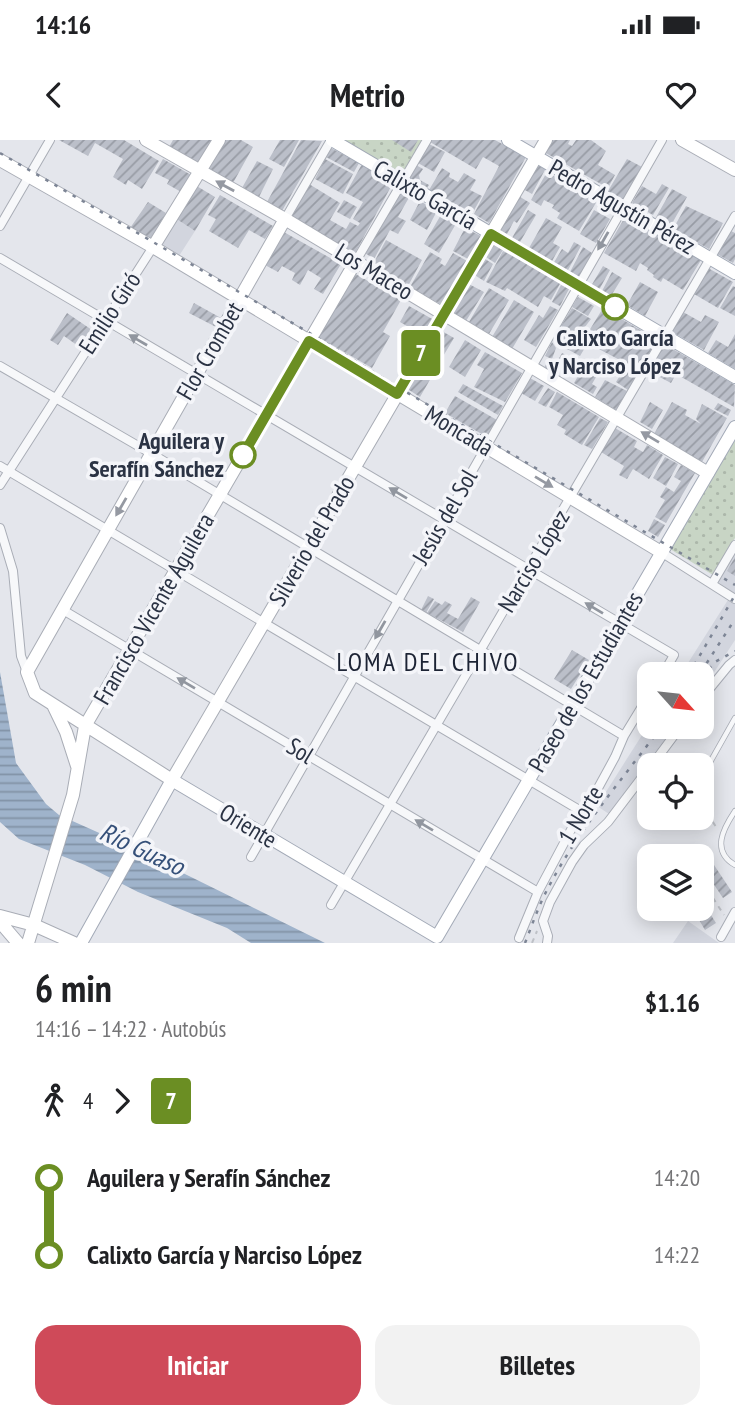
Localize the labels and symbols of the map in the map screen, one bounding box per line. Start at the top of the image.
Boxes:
street label: Pedro Agustín Pérez [543,152,701,261]
street label: Calixto García [368,153,482,237]
one-way arrow [215,180,234,192]
one-way arrow [597,232,609,251]
street label: Los Maceo [330,236,419,307]
street label: Emilio Giró [72,266,147,359]
marker: Calixto García y Narciso López [602,294,628,320]
street label: Flor Crombet [169,296,250,405]
place label: Calixto García y Narciso López [548,322,681,381]
line badge: 7 [398,330,444,376]
one-way arrow [128,334,148,346]
street label: Moncada [419,398,499,463]
place label: Aguilera y Serafín Sánchez [89,425,224,484]
one-way arrow [640,431,659,444]
marker: Aguilera y Serafín Sánchez [230,442,256,468]
street label: Jesús del Sol [404,463,484,571]
street label: Silverio del Prado [262,470,361,612]
one-way arrow [534,476,553,489]
one-way arrow [389,486,408,499]
one-way arrow [115,498,127,517]
street label: Narciso López [491,504,576,618]
street label: Francisco Vicente Aguilera [86,507,221,710]
street label: Paseo de los Estudiantes [521,586,650,777]
one-way arrow [584,603,604,615]
one-way arrow [374,621,386,640]
district label: LOMA DEL CHIVO [337,645,519,678]
north arrow [637,662,714,738]
one-way arrow [177,677,196,689]
street label: Sol [281,731,320,771]
street label: 1 Norte [551,780,610,850]
street label: Oriente [214,796,283,855]
water label: Río Guaso [95,815,191,883]
one-way arrow [414,818,433,831]

